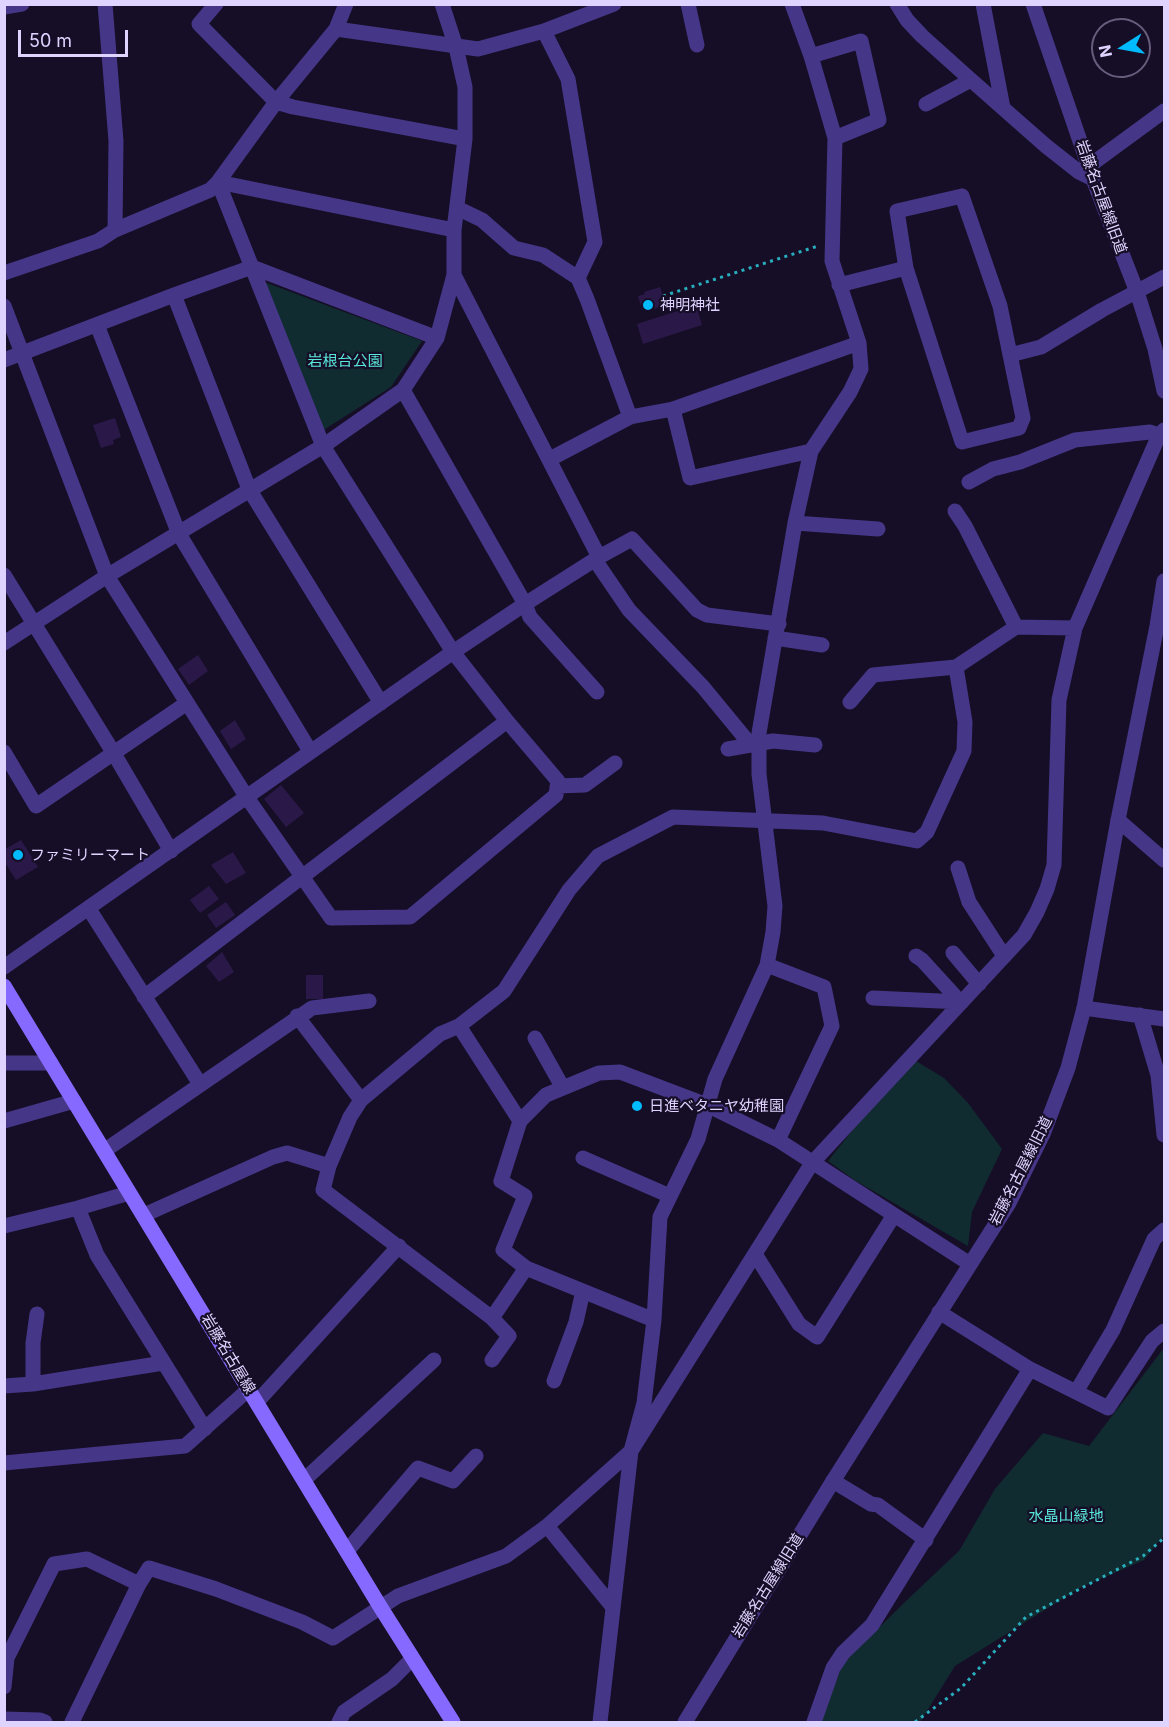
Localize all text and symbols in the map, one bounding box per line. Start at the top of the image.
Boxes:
scale bar [21,18,130,56]
north arrow [1091,18,1151,78]
text: 50 m [29,30,72,51]
text: N [1094,43,1116,59]
street label: 岩藤名古屋線旧道 [1072,138,1130,256]
place label: 神明神社 [660,296,720,314]
marker: 神明神社 [641,298,655,312]
park label: 岩根台公園 [308,352,382,370]
place label: ファミリーマート [30,846,150,864]
marker: ファミリーマート [11,848,25,862]
place label: 日進ベタニヤ幼稚園 [649,1097,784,1115]
marker: 日進ベタニヤ幼稚園 [630,1099,644,1113]
street label: 岩藤名古屋線旧道 [986,1113,1056,1229]
street label: 岩藤名古屋線 [197,1311,259,1397]
park label: 水晶山緑地 [1029,1507,1103,1525]
street label: 岩藤名古屋線旧道 [729,1530,807,1642]

